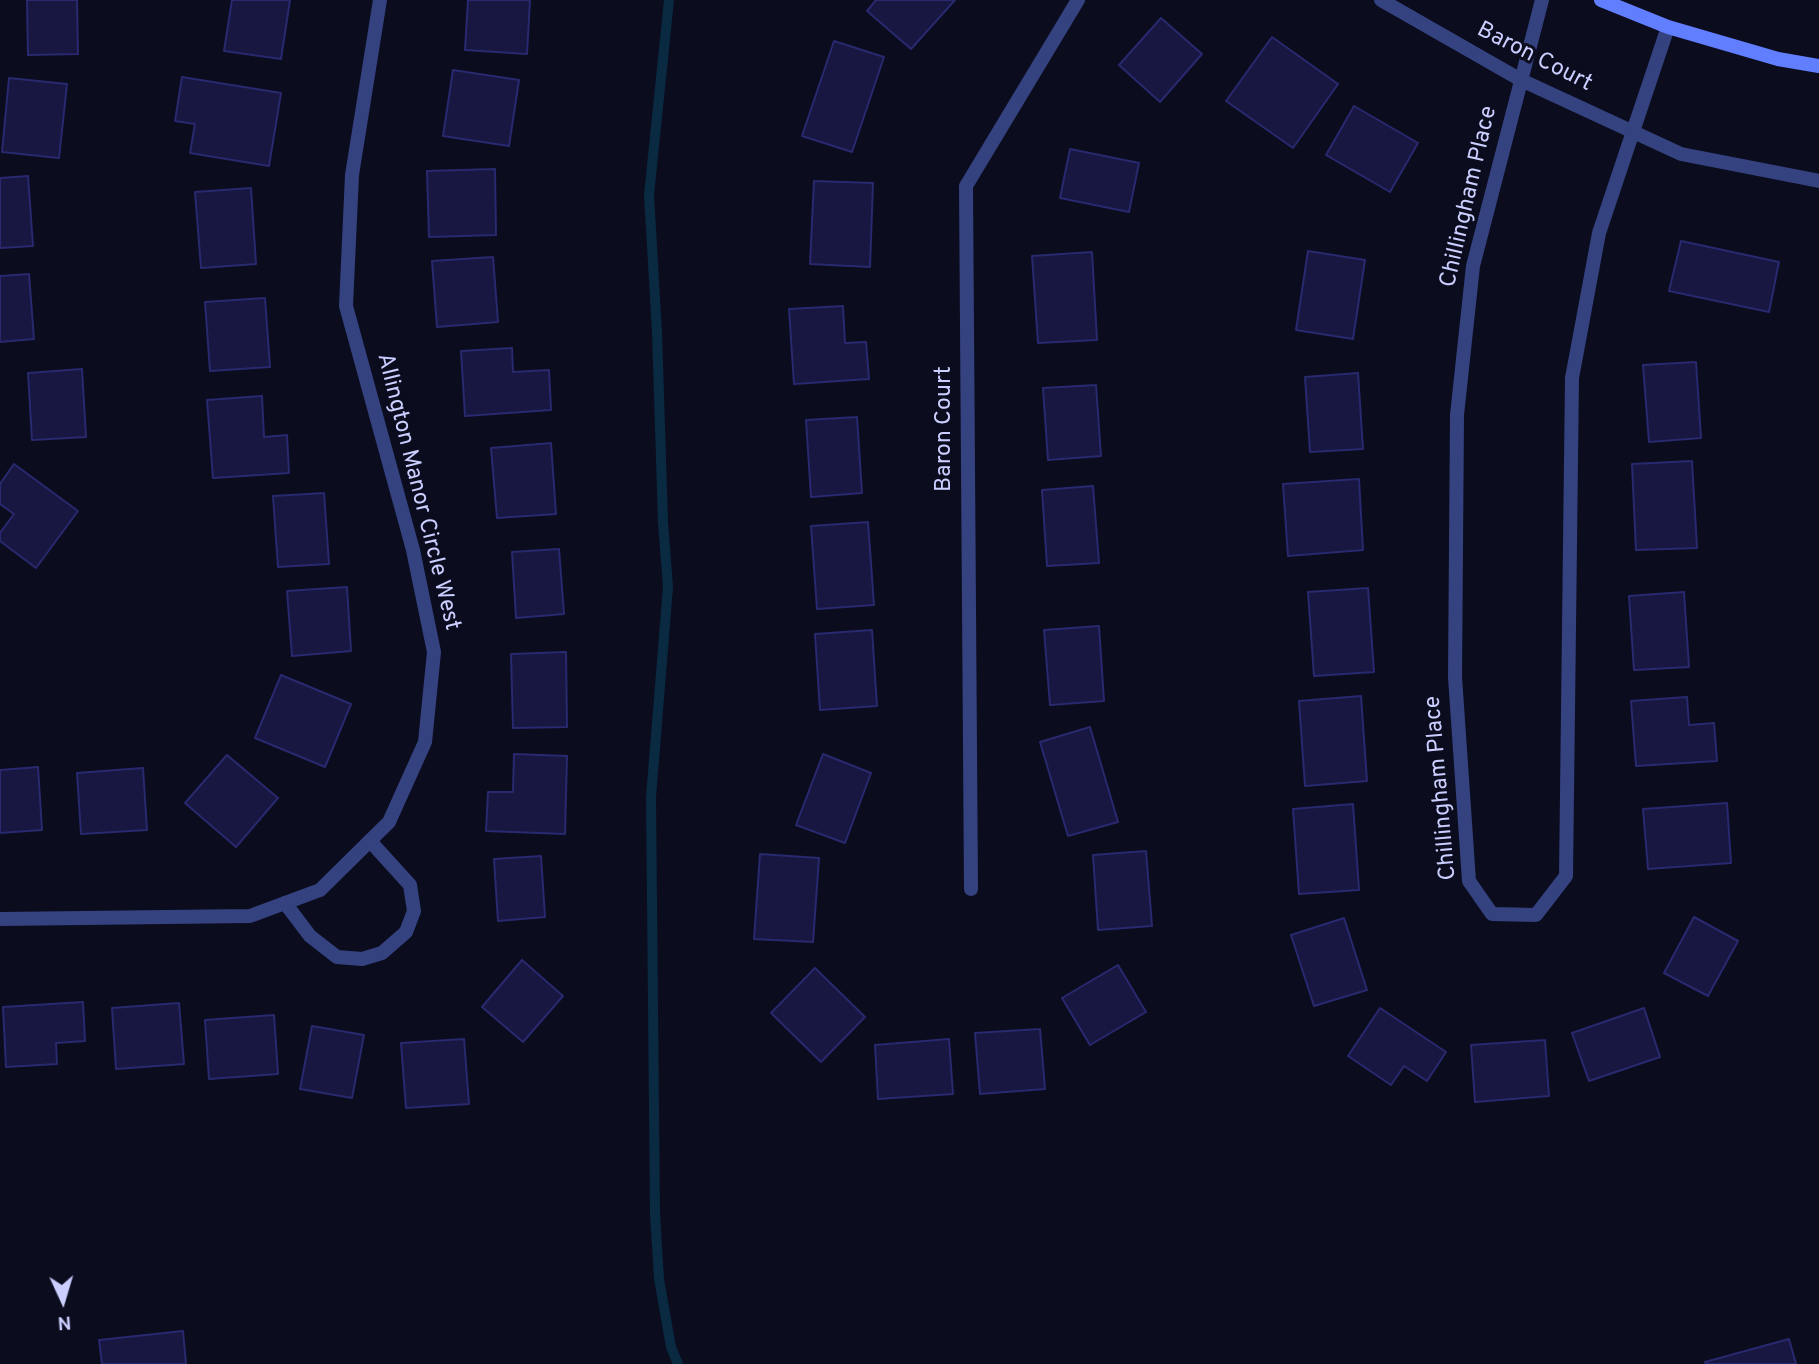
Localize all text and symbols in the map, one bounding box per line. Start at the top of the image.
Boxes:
street label: Baron Court [1472,17,1596,99]
street label: Chillingham Place [1436,104,1504,290]
street label: Allington Manor Circle West [369,351,465,633]
street label: Baron Court [931,366,959,492]
street label: Chillingham Place [1420,695,1464,881]
north arrow [28,1266,98,1336]
text: N [57,1310,72,1334]

